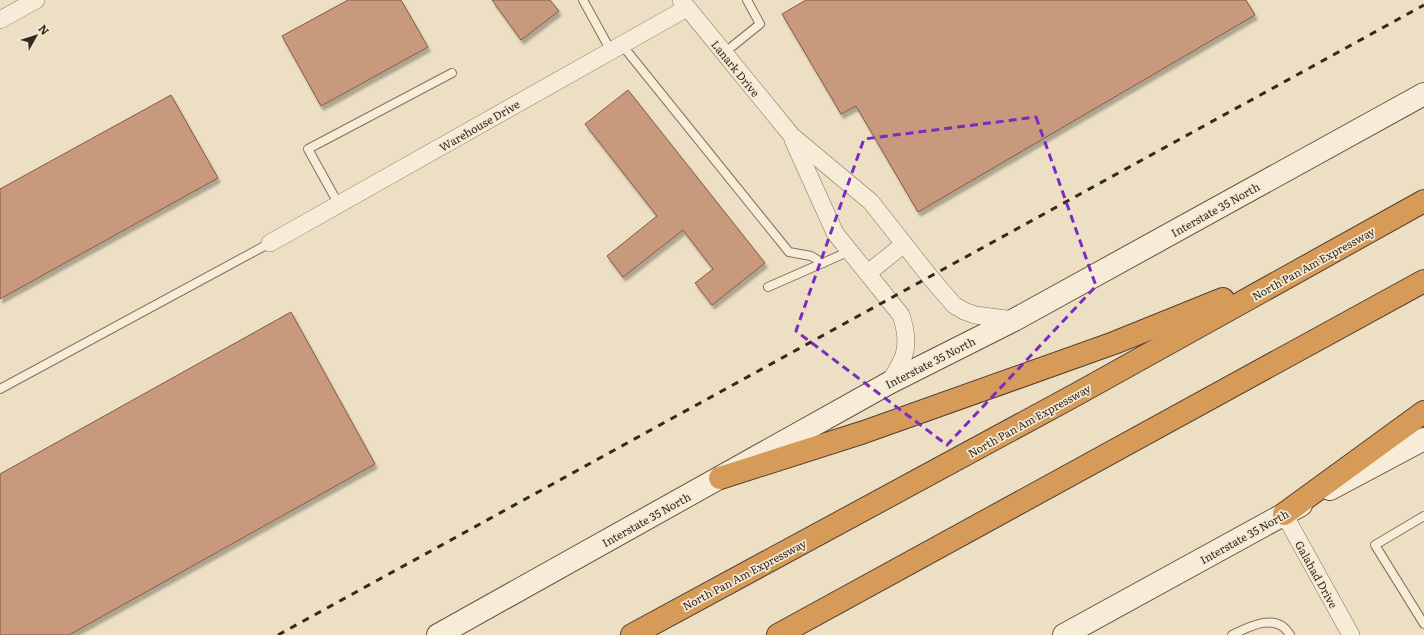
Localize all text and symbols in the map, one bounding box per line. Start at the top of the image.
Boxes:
north arrow [16,16,56,56]
text: N [35,20,54,38]
street label: Lanark Drive [708,36,764,100]
street label: Warehouse Drive [436,95,523,155]
street label: Interstate 35 North [1168,178,1262,240]
street label: North Pan Am Expressway [1249,222,1378,304]
street label: Interstate 35 North [882,332,978,392]
street label: North Pan Am Expressway [965,379,1094,461]
street label: Interstate 35 North [599,488,693,550]
street label: Interstate 35 North [1197,505,1291,567]
street label: North Pan Am Expressway [679,534,809,614]
street label: Galahad Drive [1292,537,1342,611]

